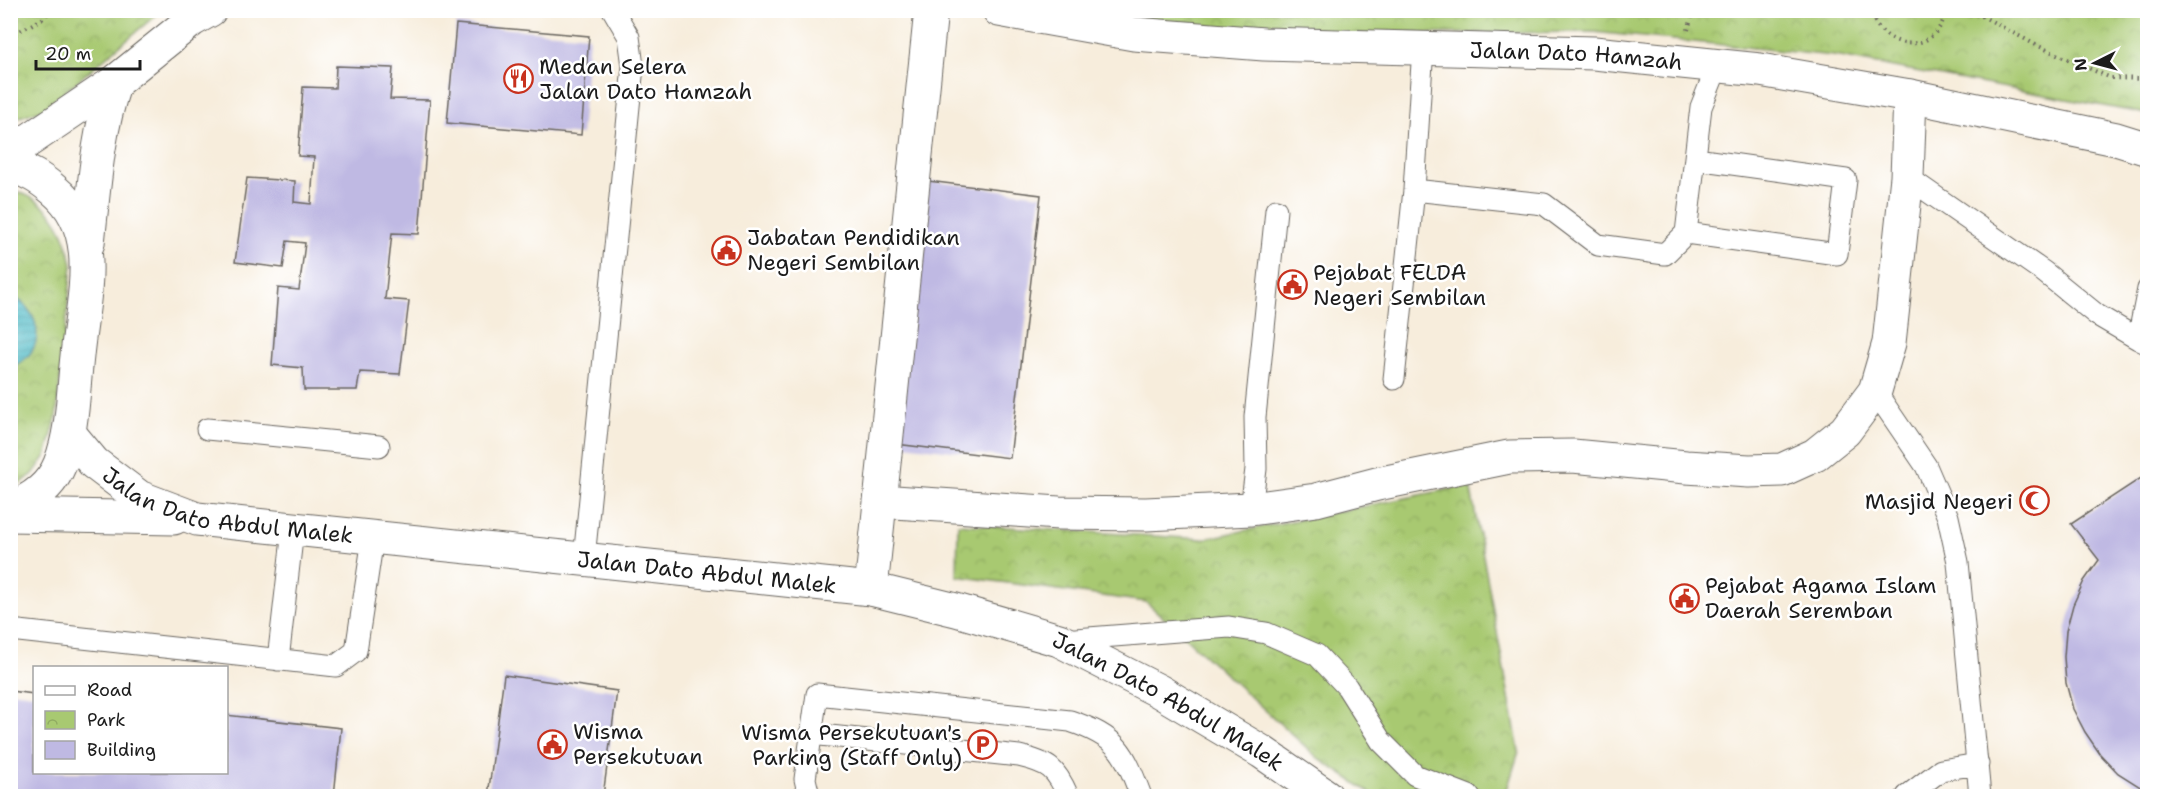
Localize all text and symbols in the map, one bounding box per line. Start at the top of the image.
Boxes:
scale bar [36,33,140,71]
north arrow [2065,33,2125,93]
street label: Jalan Dato Hamzah [1469,36,1684,77]
text: 20 m [45,42,91,66]
place label: Medan Selera Jalan Dato Hamzah [539,52,752,106]
text: N [2069,57,2092,72]
restaurant icon: Medan Selera Jalan Dato Hamzah [502,63,534,95]
place label: Jabatan Pendidikan Negeri Sembilan [747,223,960,277]
public building icon: Jabatan Pendidikan Negeri Sembilan [710,234,742,266]
place label: Pejabat FELDA Negeri Sembilan [1313,258,1486,312]
public building icon: Pejabat FELDA Negeri Sembilan [1276,269,1308,301]
street label: Jalan Dato Abdul Malek [97,461,355,550]
mosque icon: Masjid Negeri [2018,485,2050,517]
place label: Masjid Negeri [1865,487,2013,516]
street label: Jalan Dato Abdul Malek [575,545,838,600]
place label: Pejabat Agama Islam Daerah Seremban [1705,571,1937,625]
public building icon: Pejabat Agama Islam Daerah Seremban [1668,582,1700,614]
street label: Jalan Dato Abdul Malek [1047,625,1289,778]
legend [33,666,228,774]
text: Road [87,678,132,702]
text: Park [87,708,126,732]
place label: Wisma Persekutuan [573,717,703,771]
place label: Wisma Persekutuan's Parking (Staff Only) [741,718,962,772]
public building icon: Wisma Persekutuan [536,728,568,760]
parking icon: Wisma Persekutuan's Parking (Staff Only) [967,729,999,761]
text: Building [87,738,156,762]

